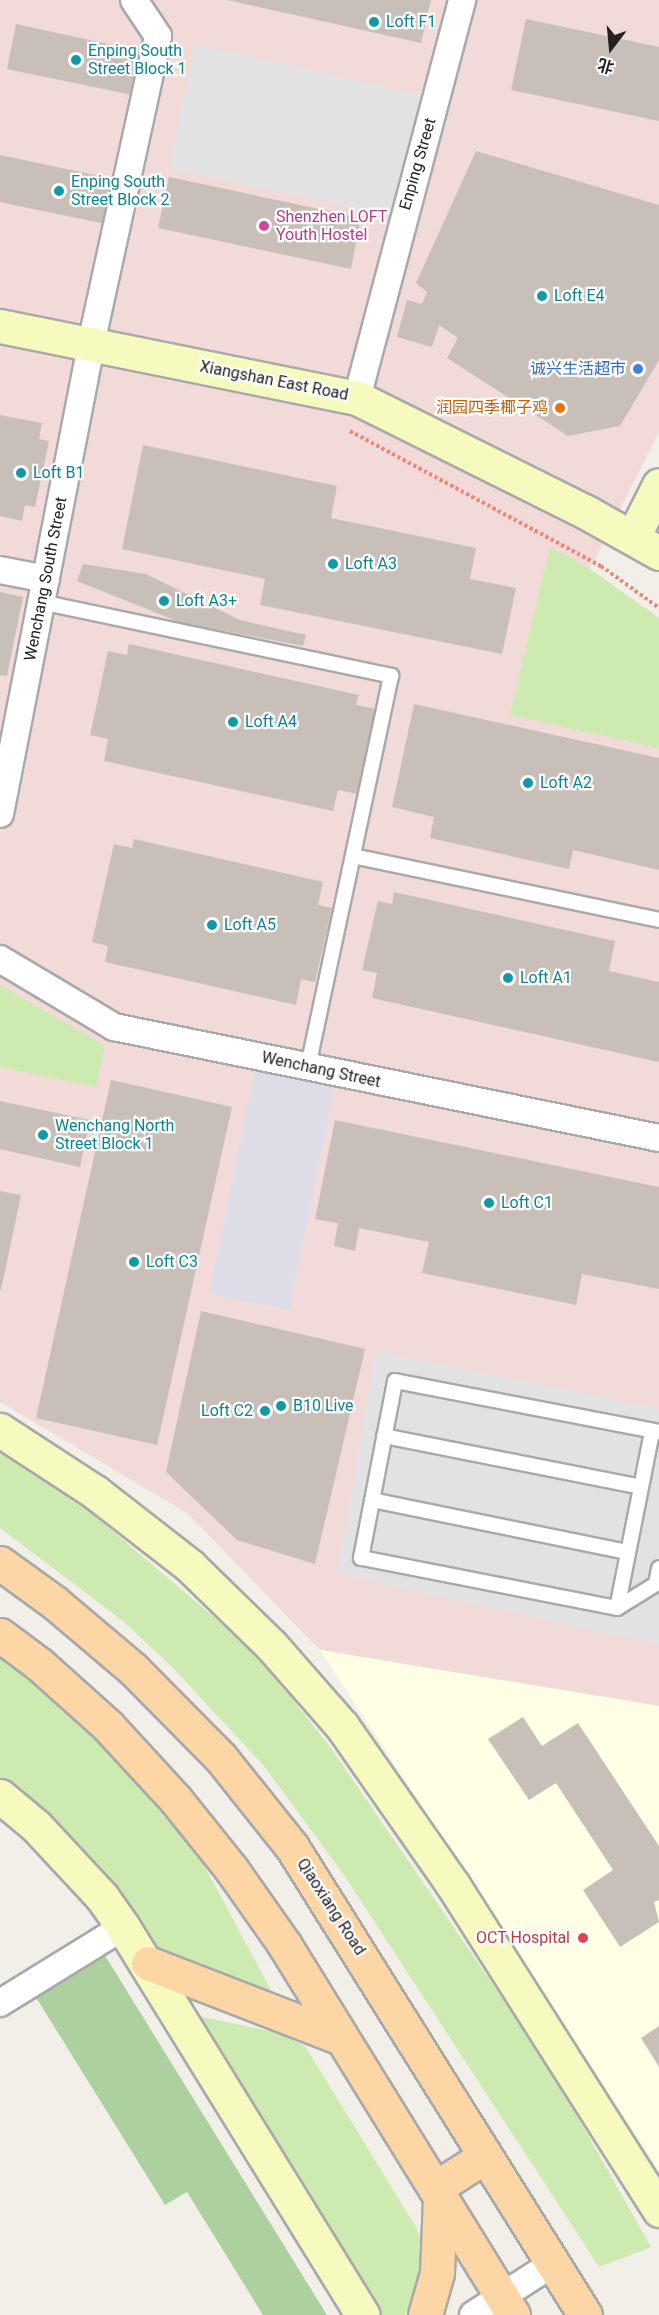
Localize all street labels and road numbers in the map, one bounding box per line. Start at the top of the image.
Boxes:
street label: Enping Street [396,116,440,212]
street label: Xiangshan East Road [198,357,350,405]
street label: Wenchang South Street [21,495,71,663]
street label: Wenchang Street [260,1048,382,1092]
street label: Qiaoxiang Road [293,1855,369,1959]

